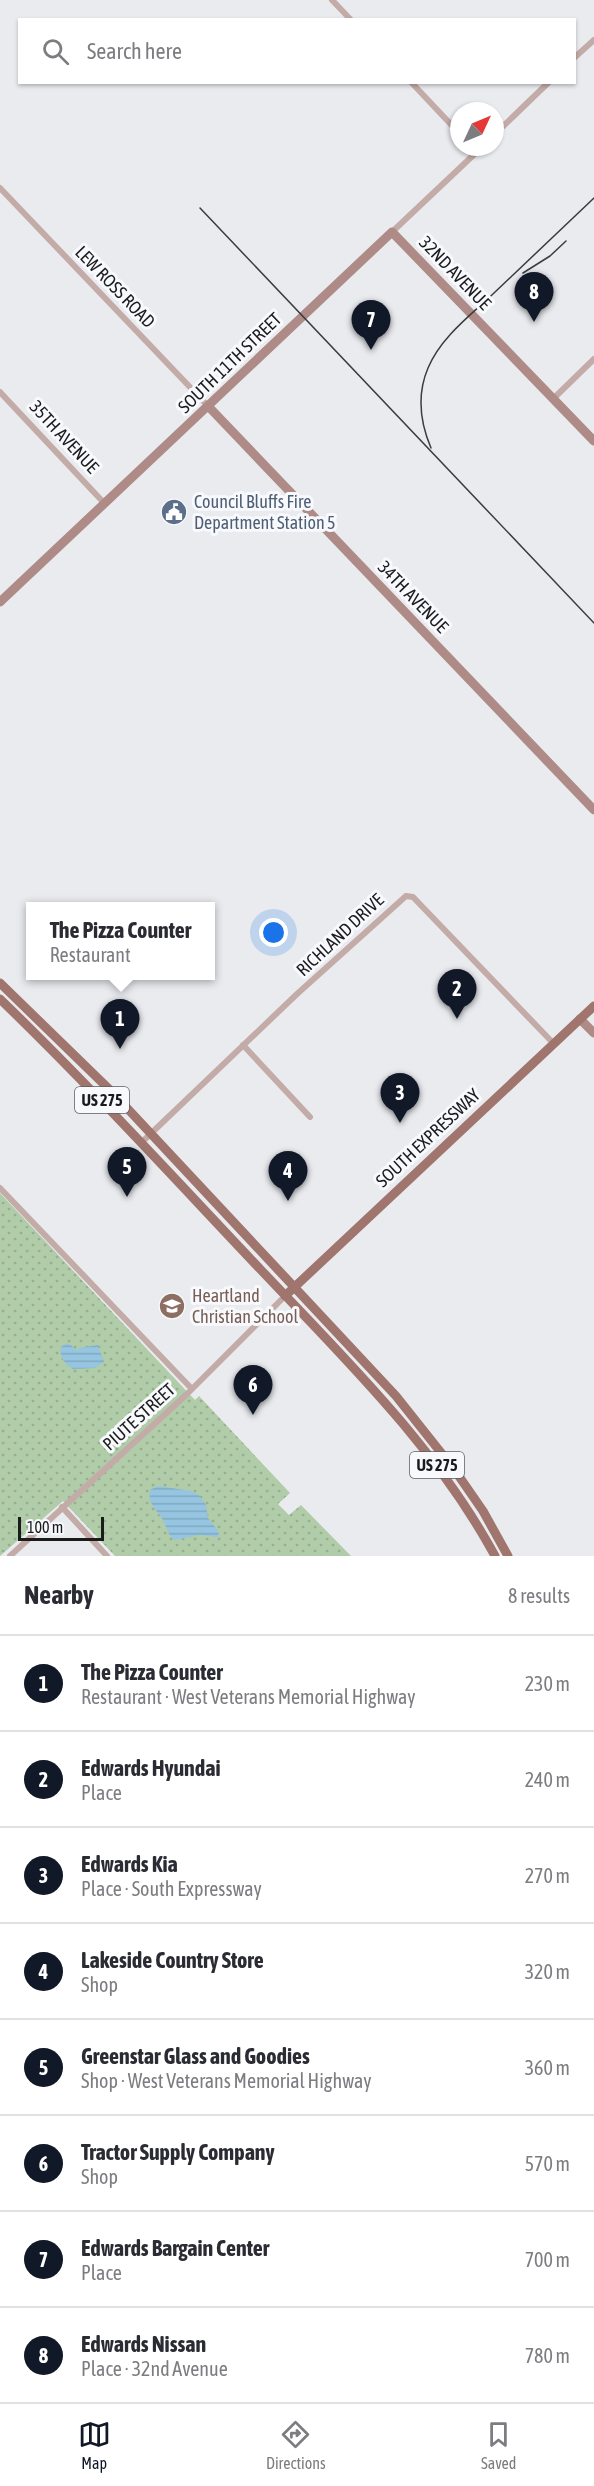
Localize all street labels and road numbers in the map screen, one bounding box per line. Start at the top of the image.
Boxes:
street label: 32ND AVENUE [415,232,496,314]
street label: LEW ROSS ROAD [71,241,159,332]
street label: SOUTH 11TH STREET [174,308,286,417]
street label: 35TH AVENUE [25,396,104,478]
street label: 34TH AVENUE [374,556,453,637]
street label: RICHLAND DRIVE [292,889,388,980]
street label: SOUTH EXPRESSWAY [371,1084,484,1191]
road number: US 275 [75,1087,129,1113]
street label: PIUTE STREET [98,1379,179,1454]
road number: US 275 [410,1452,464,1478]

